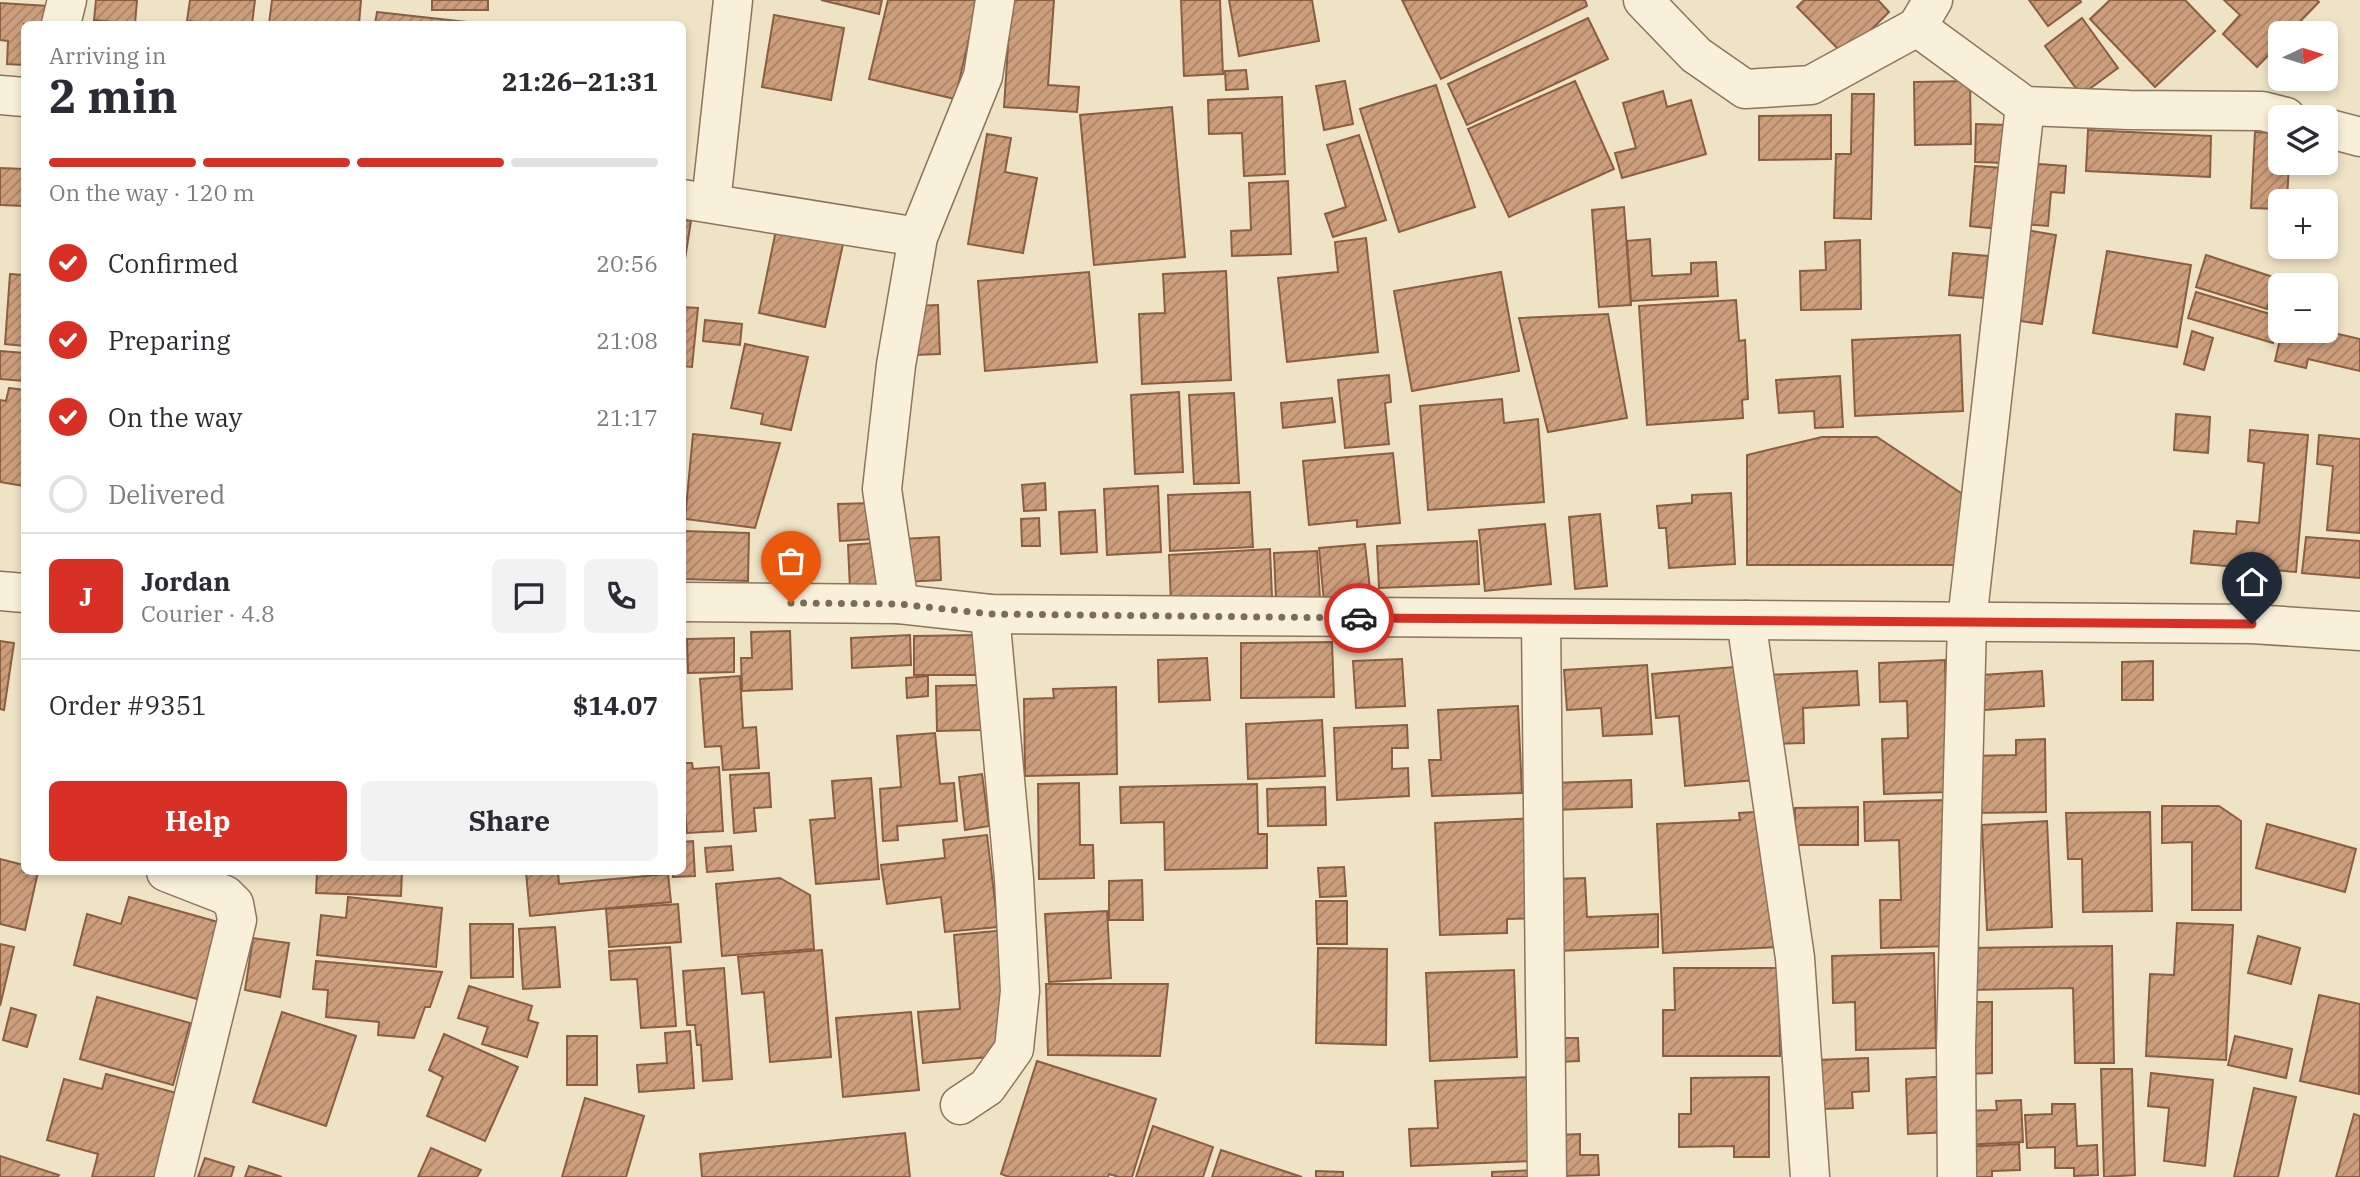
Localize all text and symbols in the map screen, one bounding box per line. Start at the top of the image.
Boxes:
north arrow [2268,21,2338,91]
map controls [2268,21,2338,343]
text: Arriving in [49,40,166,70]
text: 21:26–21:31 [502,64,658,98]
text: 2 min [49,66,178,126]
button: layers [2268,105,2338,175]
text: On the way · 120 m [49,177,255,207]
button: + [2268,189,2338,259]
icon: check [49,244,87,282]
text: Confirmed [108,246,239,280]
text: 20:56 [596,248,658,278]
button: − [2268,273,2338,343]
icon: check [49,321,87,359]
text: Preparing [108,323,230,357]
text: 21:08 [596,325,658,355]
icon: check [49,398,87,436]
text: On the way [108,400,242,434]
text: 21:17 [596,402,658,432]
text: Delivered [108,477,225,511]
pin [761,531,821,603]
icon: bag [772,542,810,580]
pin [2222,552,2282,624]
button: chat [492,559,566,633]
button: phone [584,559,658,633]
icon: home [2233,563,2271,601]
text: Jordan [141,564,231,598]
text: J [79,579,93,613]
courier [1324,583,1394,653]
text: Courier · 4.8 [141,598,275,628]
icon: car [1340,599,1378,637]
text: Order #9351 [49,688,207,722]
text: $14.07 [573,688,658,722]
button: Help [49,781,347,861]
button: Share [361,781,658,861]

